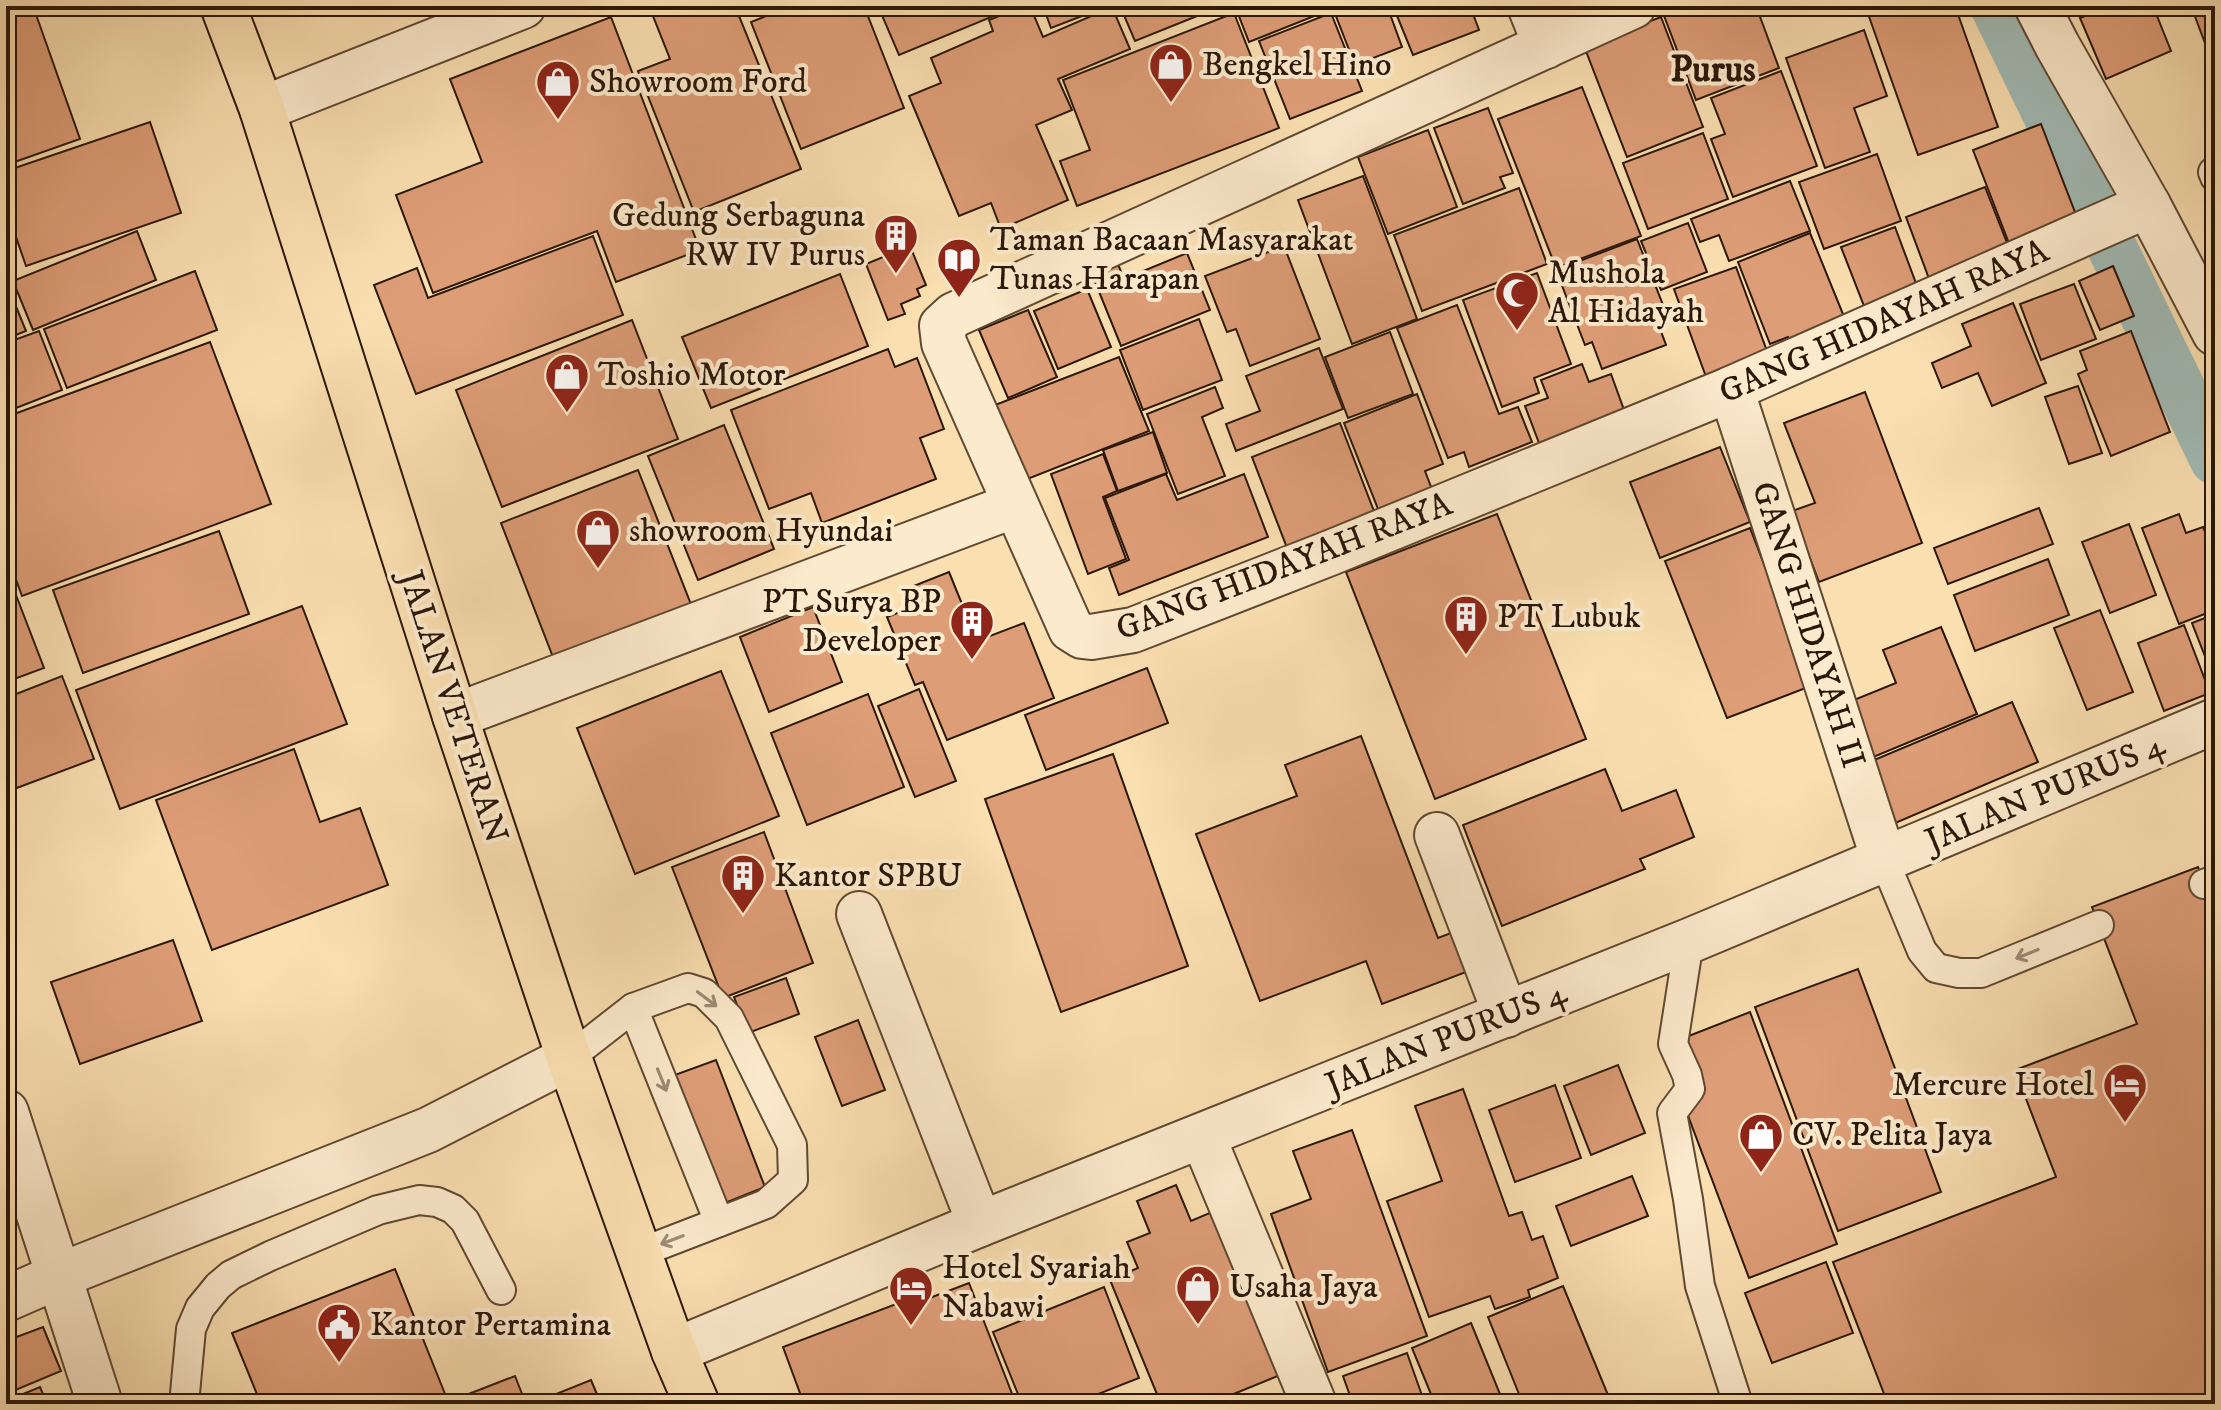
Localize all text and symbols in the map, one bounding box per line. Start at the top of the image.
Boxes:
shop icon: Bengkel Hino [1147,41,1195,104]
place label: Bengkel Hino [1202,44,1392,86]
district label: Purus [1670,46,1756,94]
shop icon: Showroom Ford [534,58,582,121]
place label: Showroom Ford [589,61,807,103]
place label: Gedung Serbaguna RW IV Purus [612,195,866,276]
building icon: Gedung Serbaguna RW IV Purus [872,212,920,275]
place label: Taman Bacaan Masyarakat Tunas Harapan [990,219,1354,300]
street label: GANG HIDAYAH RAYA [1713,230,2056,414]
library icon: Taman Bacaan Masyarakat Tunas Harapan [935,236,983,299]
place label: Mushola Al Hidayah [1548,252,1704,333]
mosque icon: Mushola Al Hidayah [1493,269,1541,332]
shop icon: Toshio Motor [543,351,591,414]
place label: Toshio Motor [598,354,786,396]
street label: GANG HIDAYAH II [1742,476,1874,774]
street label: GANG HIDAYAH RAYA [1110,483,1458,650]
shop icon: showroom Hyundai [574,507,622,570]
place label: showroom Hyundai [629,510,893,552]
street label: JALAN VETERAN [388,563,517,849]
place label: PT Surya BP Developer [762,581,941,662]
building icon: PT Lubuk [1442,593,1490,656]
place label: PT Lubuk [1497,596,1641,638]
building icon: PT Surya BP Developer [948,598,996,661]
street label: JALAN PURUS 4 [1916,723,2172,863]
building icon: Kantor SPBU [719,852,767,915]
place label: Kantor SPBU [774,855,962,897]
one-way arrow [2015,948,2040,962]
street label: JALAN PURUS 4 [1317,971,1574,1107]
one-way arrow [696,990,717,1007]
hotel icon: Mercure Hotel [2101,1061,2149,1124]
place label: Mercure Hotel [1892,1064,2095,1106]
one-way arrow [656,1067,671,1092]
shop icon: CV. Pelita Jaya [1737,1111,1785,1174]
place label: CV. Pelita Jaya [1792,1114,1993,1156]
one-way arrow [660,1234,685,1248]
place label: Hotel Syariah Nabawi [942,1247,1131,1328]
shop icon: Usaha Jaya [1174,1263,1222,1326]
hotel icon: Hotel Syariah Nabawi [887,1264,935,1327]
place label: Usaha Jaya [1229,1266,1378,1308]
public building icon: Kantor Pertamina [315,1301,363,1364]
place label: Kantor Pertamina [370,1304,612,1346]

